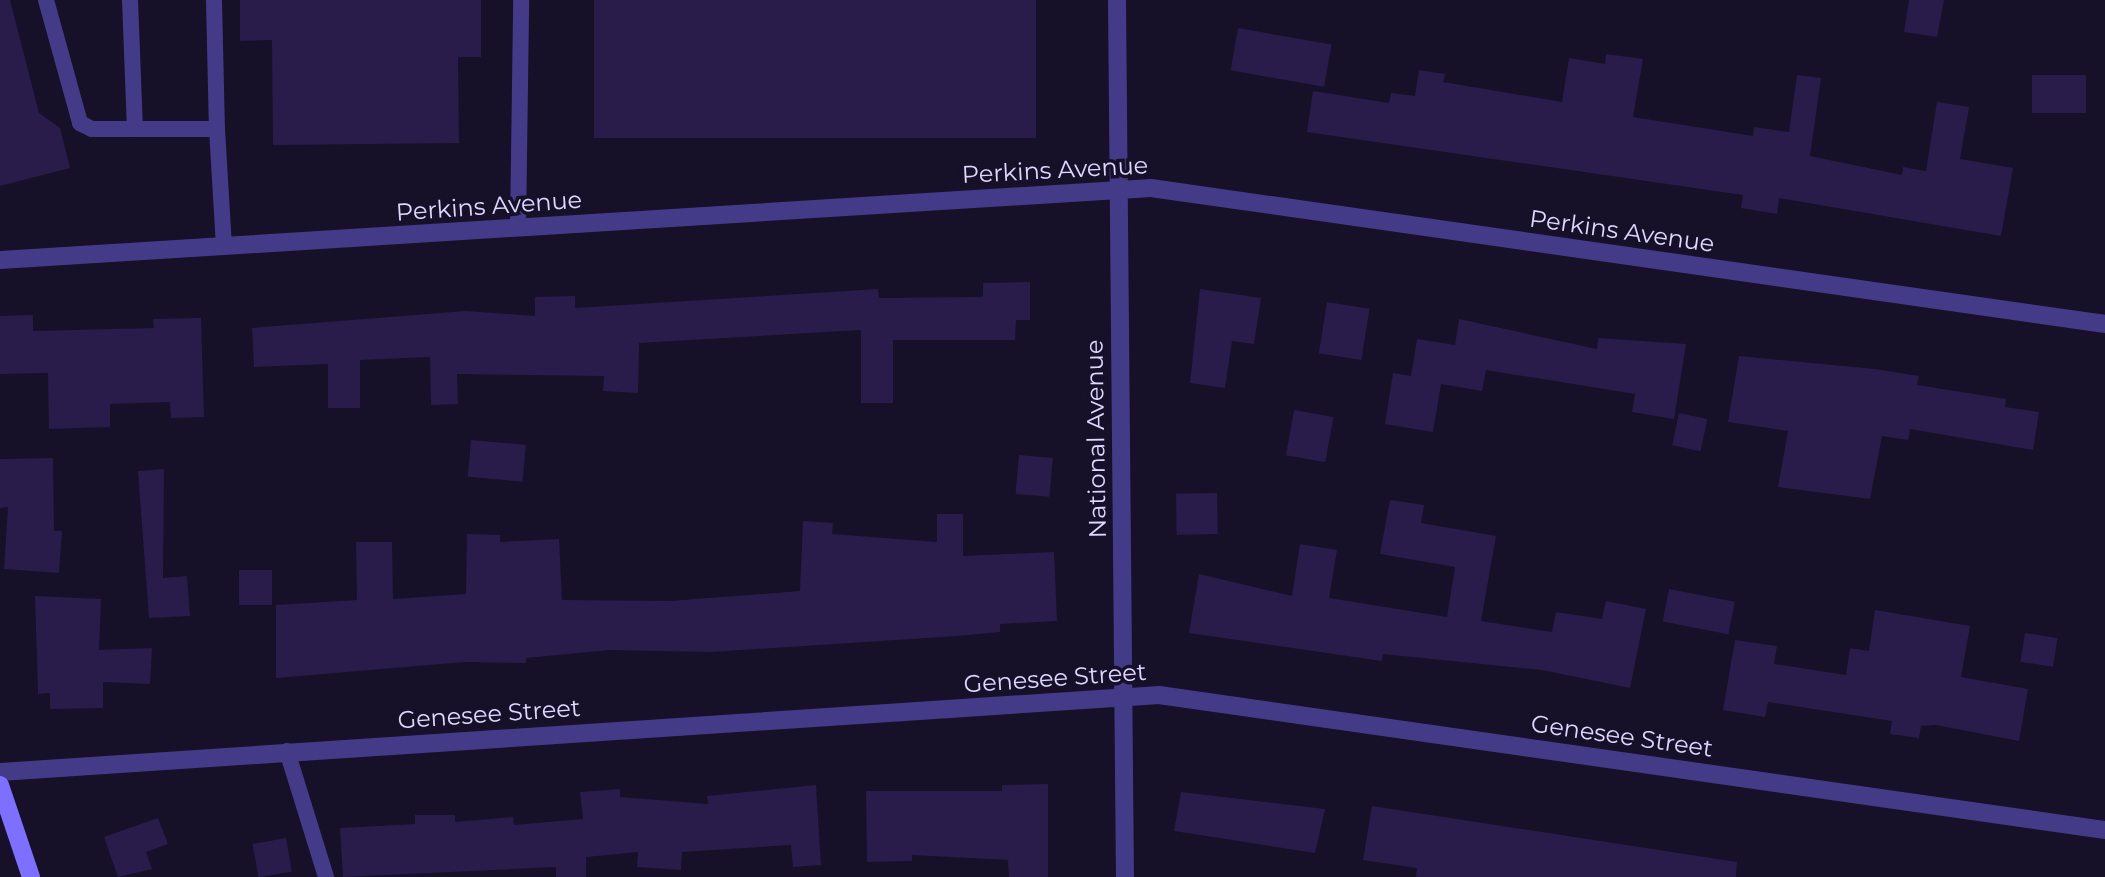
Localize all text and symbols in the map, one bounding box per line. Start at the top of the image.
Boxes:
street label: Perkins Avenue [961,151,1149,189]
street label: Perkins Avenue [395,185,583,227]
street label: Perkins Avenue [1528,204,1716,258]
street label: National Avenue [1080,339,1112,539]
street label: Genesee Street [963,657,1147,699]
street label: Genesee Street [397,693,581,735]
street label: Genesee Street [1529,709,1715,763]

